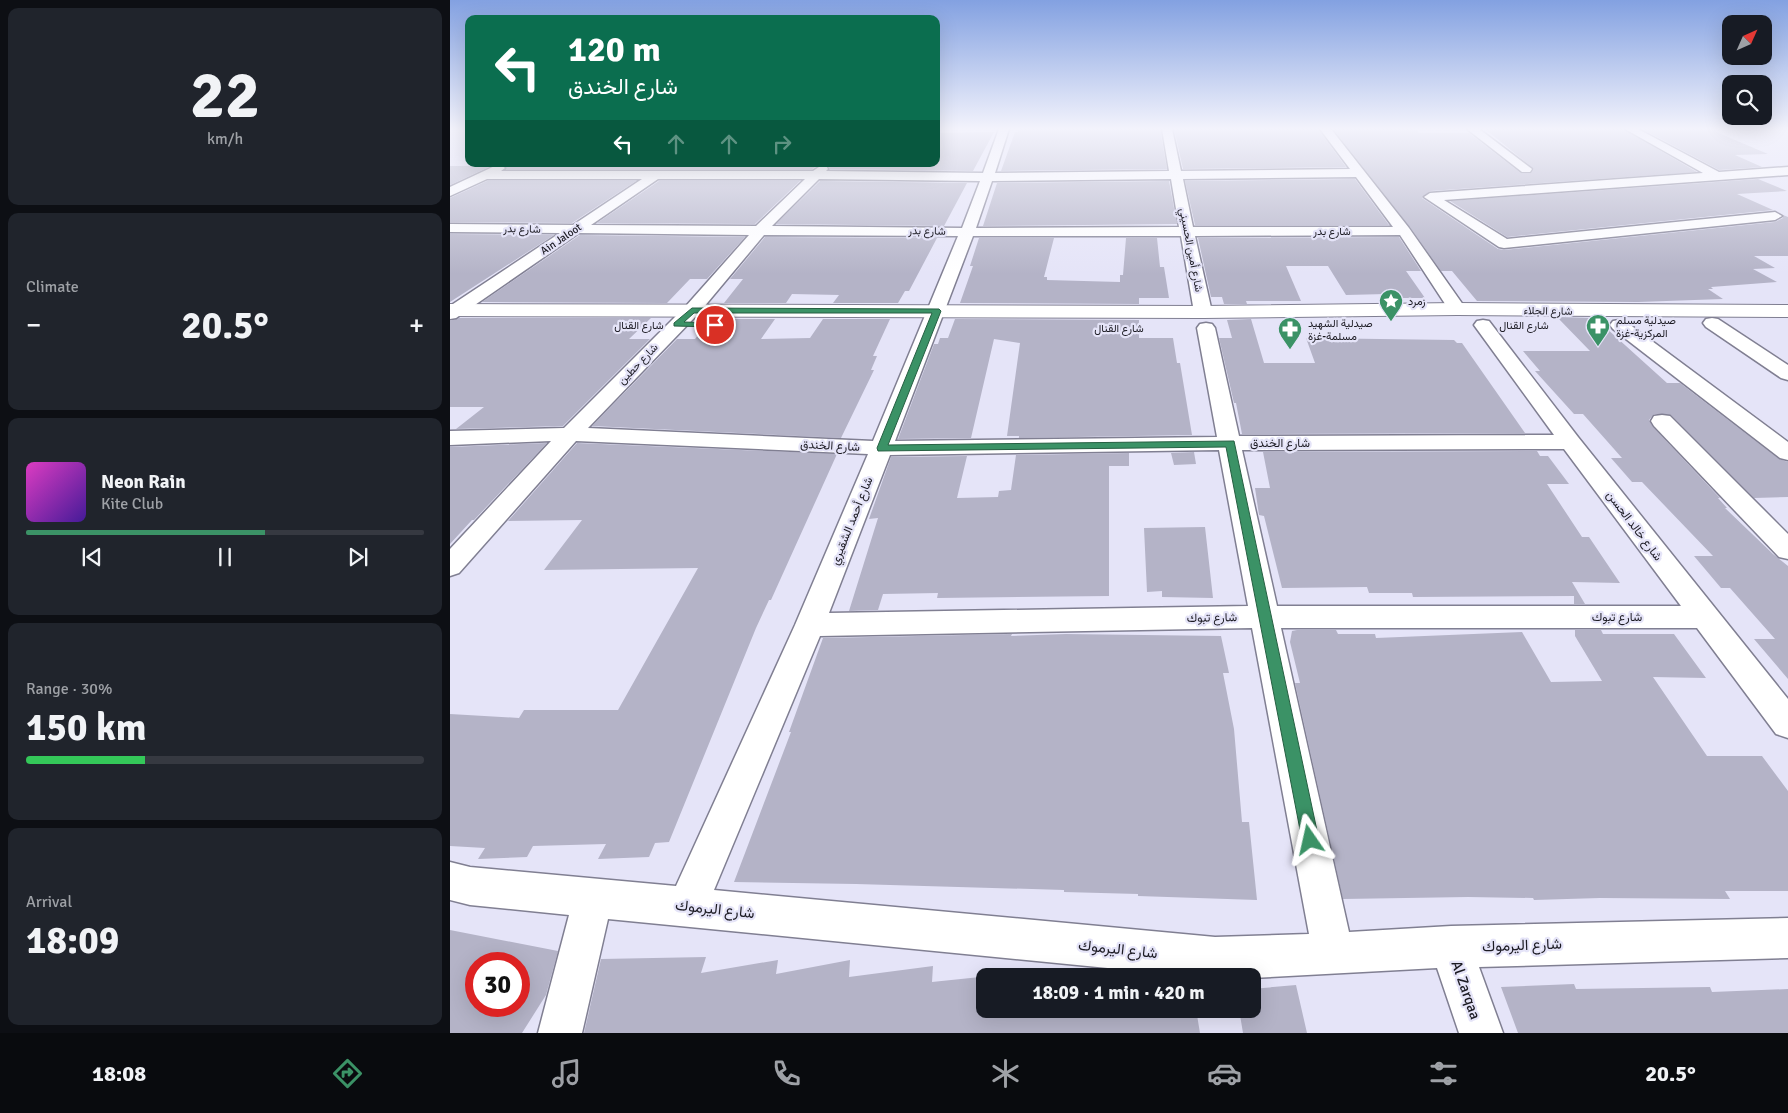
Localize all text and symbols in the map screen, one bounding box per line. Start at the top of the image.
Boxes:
north arrow [1722,15,1772,65]
map controls [1722,15,1772,125]
text: 120 m [568,28,661,71]
icon: left [485,35,550,100]
text: 22 [190,56,260,136]
text: شارع الخندق [568,73,678,100]
button: search [1722,75,1772,125]
text: km/h [207,129,243,149]
icon: left [609,130,637,158]
icon: ahead [662,130,690,158]
icon: ahead [715,130,743,158]
icon: right [768,130,796,158]
street label: شارع أمين الحسيني [1174,207,1206,294]
street label: Ain Jaloot [538,220,584,257]
street label: شارع بدر [502,222,541,237]
street label: شارع بدر [907,224,946,239]
street label: شارع بدر [1312,225,1351,239]
text: Climate [26,277,79,297]
place icon: زمرد [1378,288,1404,322]
place label: زمرد [1408,295,1426,308]
text: 20.5° [181,302,269,349]
pin [694,304,736,346]
street label: شارع الجلاء [1523,304,1573,319]
text: − [26,308,41,342]
text: + [409,308,424,342]
icon: arrive [701,311,729,339]
pharmacy icon: صيدلية مسلم المركزية-غزة [1585,313,1611,347]
place label: صيدلية مسلم المركزية-غزة [1616,314,1676,340]
pharmacy icon: صيدلية الشهيد مسلمة-غزة [1277,316,1303,350]
place label: صيدلية الشهيد مسلمة-غزة [1308,317,1373,343]
street label: شارع القنال [614,319,664,333]
street label: شارع القنال [1499,319,1549,333]
street label: شارع القنال [1094,322,1144,336]
street label: شارع حطين [615,341,662,388]
street label: شارع الخندق [1250,436,1310,452]
street label: شارع الخندق [800,437,860,456]
text: Neon Rain [101,470,186,494]
street label: شارع أحمد الشقيري [827,475,878,568]
street label: شارع خالد الحسن [1602,488,1665,565]
text: Kite Club [101,494,163,514]
icon: previous [78,543,106,571]
icon: pause [211,543,239,571]
icon: next [344,543,372,571]
street label: شارع تبوك [1187,610,1237,627]
street label: شارع تبوك [1592,610,1642,626]
text: Range · 30% [26,679,112,699]
text: 150 km [26,704,147,751]
position arrow [1283,813,1335,865]
text: Arrival [26,892,72,912]
street label: شارع اليرموك [674,896,756,924]
text: 18:09 [26,917,119,964]
street label: شارع اليرموك [1482,935,1562,957]
street label: شارع اليرموك [1077,936,1159,964]
speed limit sign: 30 [465,952,530,1017]
street label: Al Zarqaa [1448,958,1484,1022]
text: 18:09 · 1 min · 420 m [1032,981,1205,1005]
icon: directions [330,1056,365,1091]
icon: music [549,1056,584,1091]
icon: phone [769,1056,804,1091]
icon: climate [988,1056,1023,1091]
icon: car [1207,1056,1242,1091]
icon: filters [1426,1056,1461,1091]
text: 18:08 [92,1060,146,1087]
text: 20.5° [1645,1060,1696,1087]

